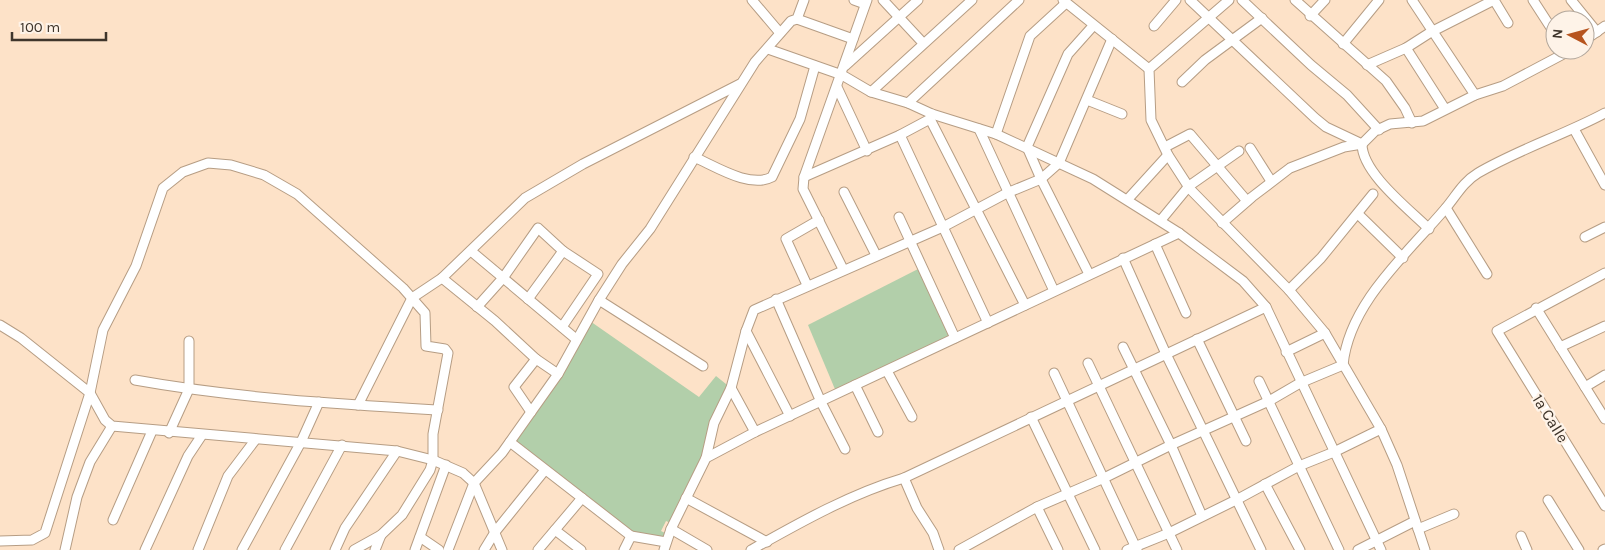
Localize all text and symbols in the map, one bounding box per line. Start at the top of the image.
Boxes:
scale bar [12,10,106,42]
north arrow [1545,10,1595,60]
text: 100 m [20,18,60,36]
text: N [1549,28,1567,40]
street label: 1a Calle [1528,390,1573,446]

